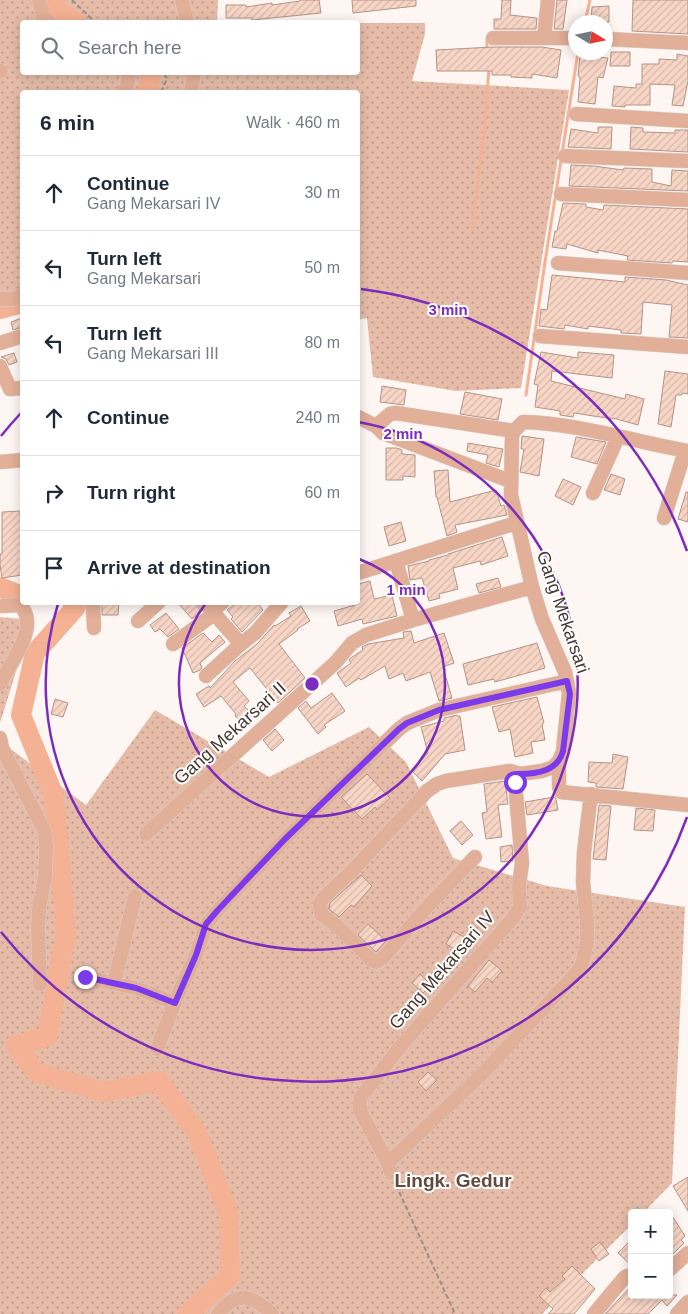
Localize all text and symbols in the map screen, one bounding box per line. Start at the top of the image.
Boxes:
north arrow [568,15,613,60]
search box [20,20,360,75]
icon: search [38,34,66,62]
text: Search here [78,37,182,58]
text: 6 min [40,111,95,134]
text: Walk · 460 m [246,114,340,131]
text: Continue [87,173,169,194]
icon: ahead [40,179,68,207]
text: 30 m [304,184,340,201]
text: Gang Mekarsari IV [87,195,220,212]
text: Turn left [87,248,162,269]
icon: left [40,254,68,282]
text: 50 m [304,259,340,276]
text: Gang Mekarsari [87,270,201,287]
text: 3 min [428,301,468,318]
text: Turn left [87,323,162,344]
icon: left [40,329,68,357]
text: 80 m [304,334,340,351]
text: Gang Mekarsari III [87,345,219,362]
icon: ahead [40,404,68,432]
text: Continue [87,407,169,428]
text: 240 m [296,409,340,426]
text: 2 min [383,425,423,442]
icon: right [40,479,68,507]
text: Turn right [87,482,175,503]
text: 60 m [304,484,340,501]
street label: Gang Mekarsari [533,548,593,676]
icon: arrive [40,554,68,582]
text: Arrive at destination [87,557,271,578]
text: 1 min [386,581,426,598]
centre of rings [303,675,321,693]
street label: Gang Mekarsari II [170,678,290,788]
route start [504,771,527,794]
street label: Gang Mekarsari IV [385,907,499,1033]
route end [74,966,97,989]
district label: Lingk. Gedur [394,1170,512,1191]
map controls [628,1209,673,1299]
button: + [628,1209,673,1254]
button: − [628,1254,673,1299]

